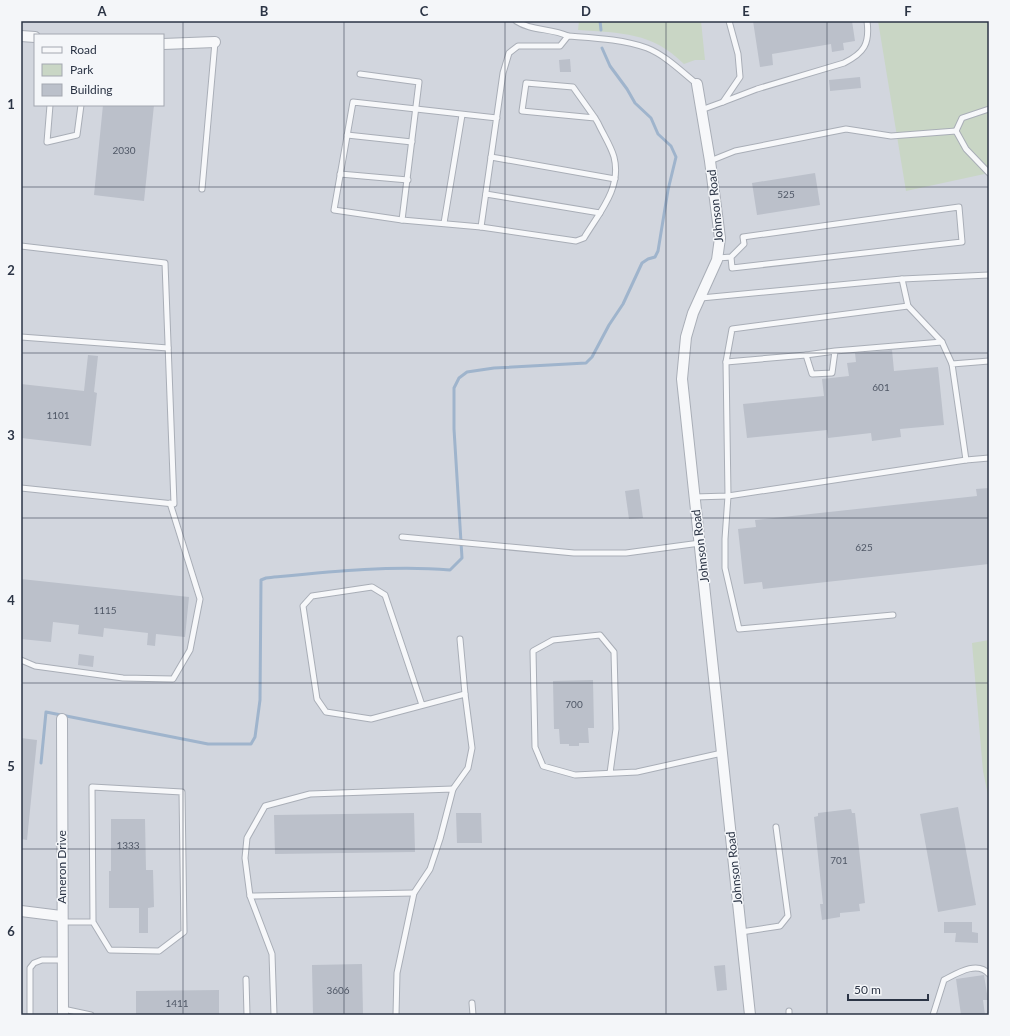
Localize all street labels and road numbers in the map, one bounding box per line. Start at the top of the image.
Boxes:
street label: Johnson Road [704,169,726,243]
street label: Johnson Road [688,509,712,583]
street label: Ameron Drive [54,830,69,904]
street label: Johnson Road [723,831,745,905]

